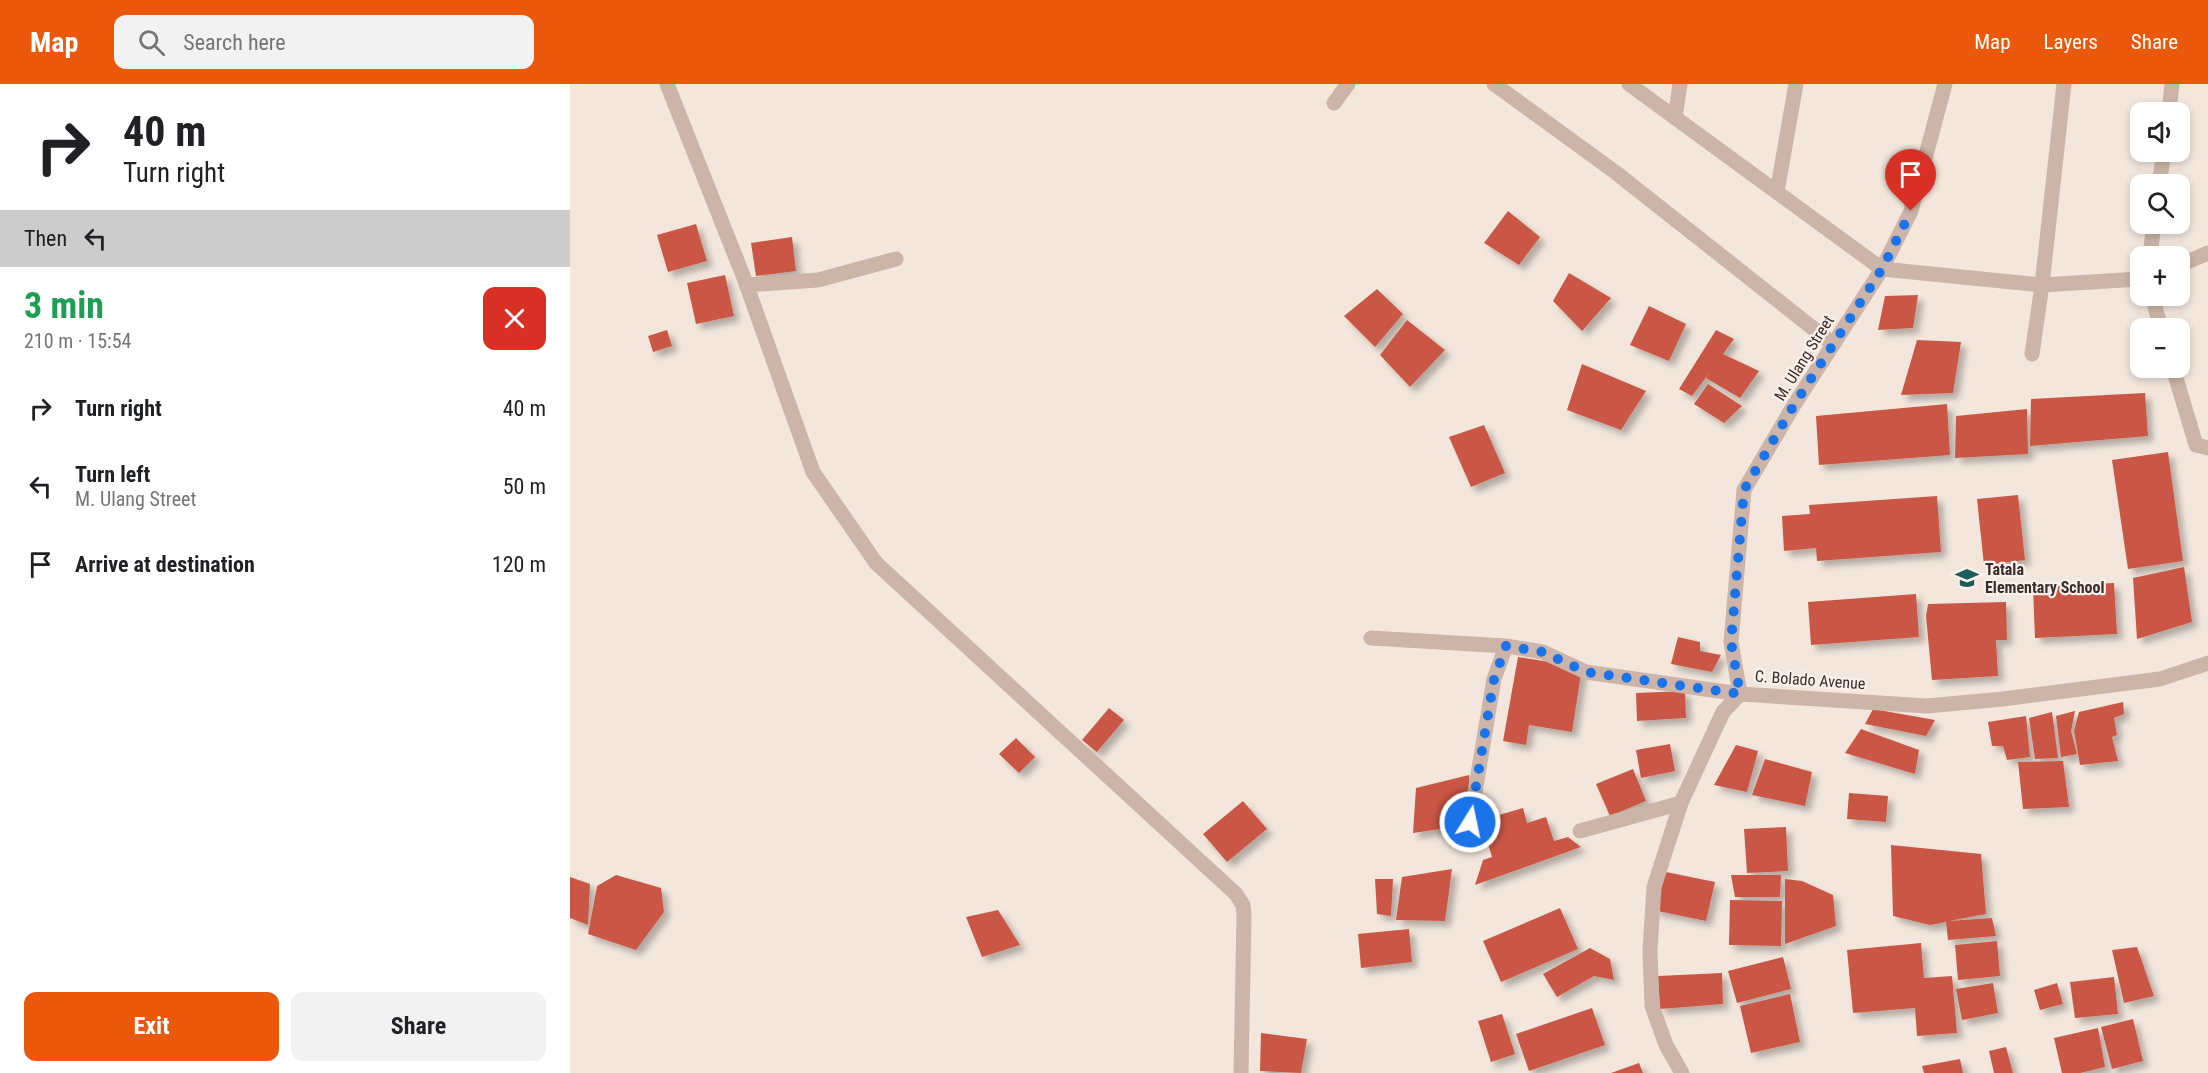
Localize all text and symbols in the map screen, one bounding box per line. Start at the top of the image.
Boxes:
search box [114,15,534,69]
text: Map [30,26,78,59]
icon: search [135,26,168,59]
text: Search here [183,30,286,55]
text: Map [1974,30,2011,54]
text: Layers [2044,30,2098,54]
text: Share [2131,30,2178,54]
map controls [2130,102,2190,378]
button: sound [2130,102,2190,162]
text: 40 m [123,107,206,156]
icon: right [24,108,102,186]
pin [1885,149,1936,211]
text: Turn right [123,157,225,189]
icon: arrive [1894,158,1927,191]
button: search [2130,174,2190,234]
icon: left [79,222,112,255]
text: Then [24,226,67,251]
button: + [2130,246,2190,306]
text: 3 min [24,285,104,327]
button: close [483,287,546,350]
street label: M. Ulang Street [1770,312,1838,404]
button: − [2130,318,2190,378]
text: 210 m · 15:54 [24,329,131,353]
icon: right [24,392,57,425]
text: Turn right [75,396,162,421]
text: 40 m [503,396,546,421]
text: Turn left [75,462,150,487]
icon: left [24,470,57,503]
text: 50 m [503,474,546,499]
text: M. Ulang Street [75,487,196,511]
icon: arrive [24,548,57,581]
text: Arrive at destination [75,552,255,577]
text: 120 m [492,552,546,577]
place label: Tatala Elementary School [1985,560,2104,597]
school or university icon: Tatala Elementary School [1954,565,1980,591]
street label: C. Bolado Avenue [1754,667,1866,693]
position arrow [1438,790,1502,854]
button: Exit [24,992,279,1061]
button: Share [291,992,546,1061]

